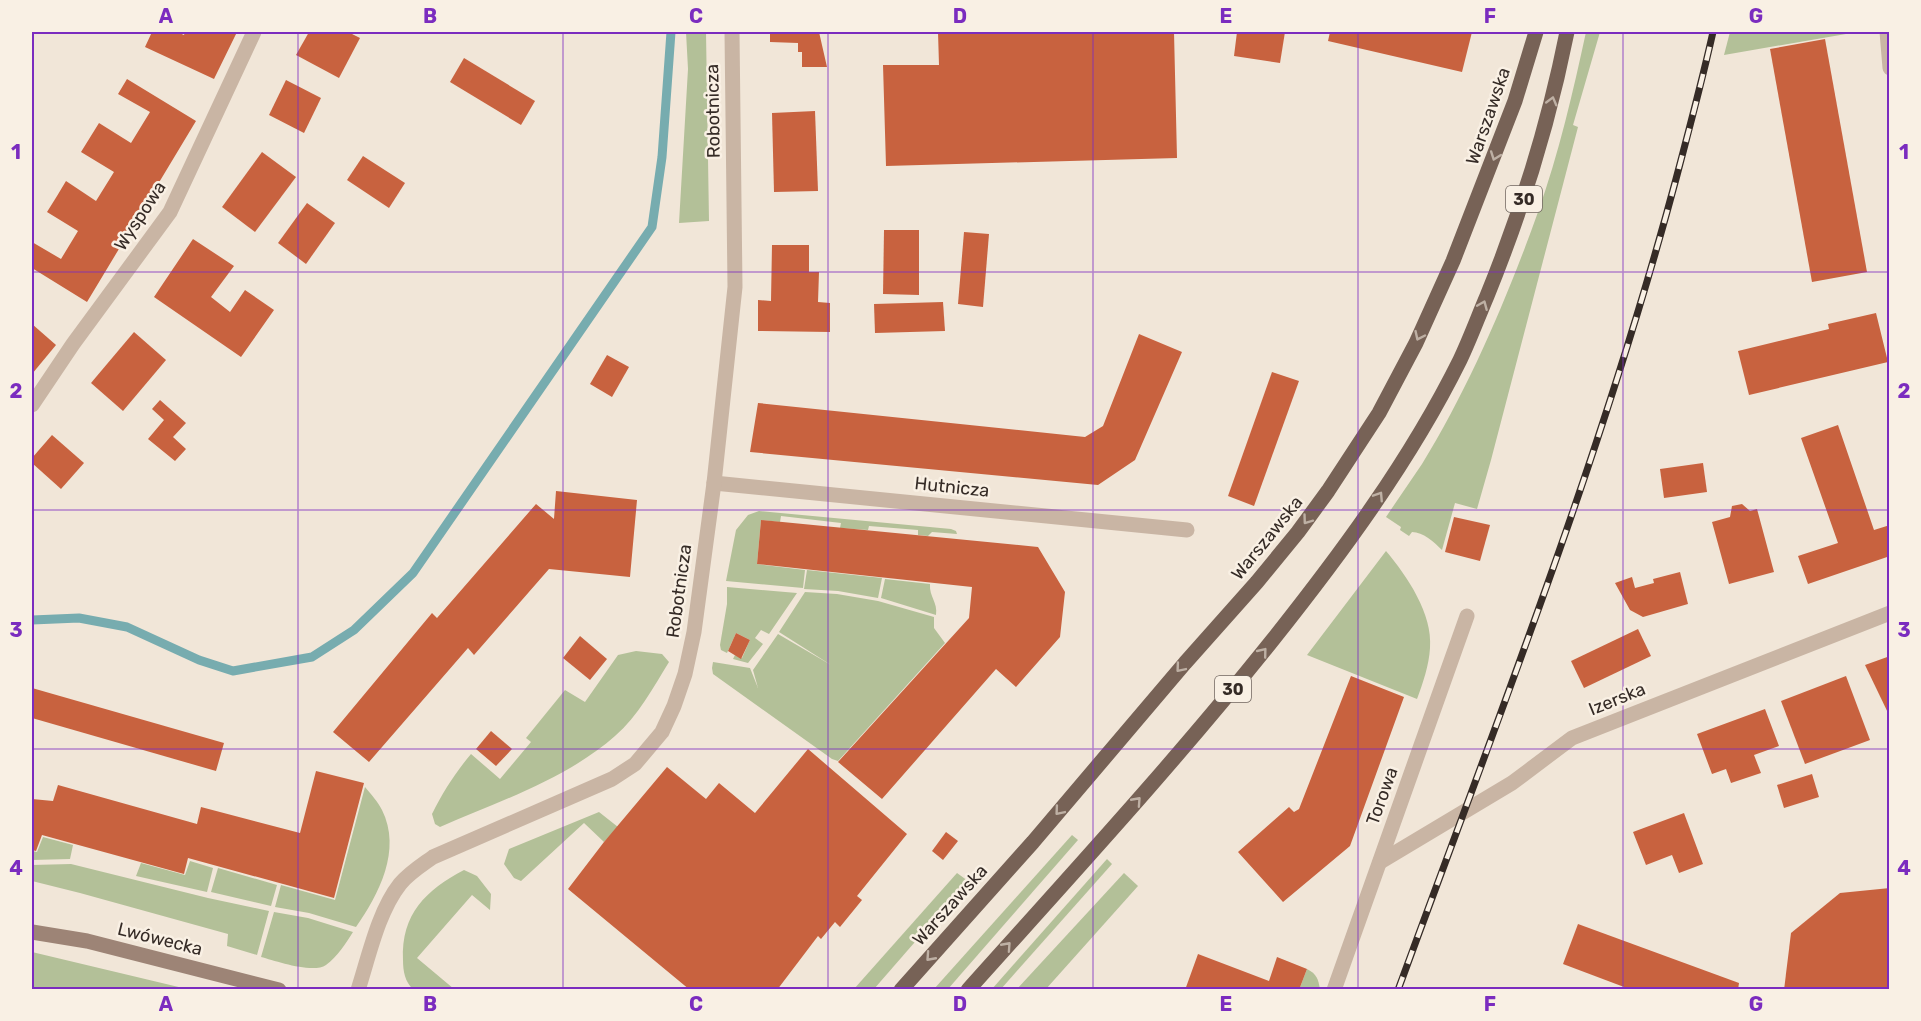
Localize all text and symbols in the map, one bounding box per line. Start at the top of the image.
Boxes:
text: A [159,4,174,28]
text: B [423,4,437,28]
text: C [689,4,703,28]
text: D [953,4,967,28]
text: E [1220,4,1232,28]
text: F [1484,4,1496,28]
text: G [1749,4,1763,28]
street label: Robotnicza [701,64,725,158]
street label: Warszawska [1461,64,1515,168]
one-way arrow [1544,96,1557,106]
text: 1 [11,140,21,164]
text: 1 [1899,140,1909,164]
one-way arrow [1490,150,1502,161]
street label: Wyspowa [109,177,171,255]
road number: 30 [1506,186,1542,212]
one-way arrow [1476,301,1488,312]
one-way arrow [1415,329,1427,340]
text: 2 [10,379,23,403]
text: 2 [1898,379,1911,403]
street label: Hutnicza [914,472,990,502]
one-way arrow [1372,491,1383,502]
street label: Warszawska [1227,492,1307,584]
one-way arrow [1303,514,1314,525]
street label: Robotnicza [662,543,696,639]
text: 3 [9,618,23,642]
text: 3 [1897,618,1911,642]
one-way arrow [1255,647,1266,658]
one-way arrow [1176,661,1187,672]
road number: 30 [1215,676,1251,702]
street label: Izerska [1585,678,1649,720]
street label: Torowa [1361,764,1403,828]
one-way arrow [1130,797,1141,808]
one-way arrow [1056,804,1067,815]
text: 4 [9,856,23,880]
text: 4 [1897,856,1911,880]
street label: Warszawska [908,860,992,950]
street label: Lwówecka [115,918,205,960]
one-way arrow [1000,942,1011,953]
one-way arrow [926,950,937,961]
text: A [159,992,174,1016]
text: B [423,992,437,1016]
text: C [689,992,703,1016]
text: D [953,992,967,1016]
text: E [1220,992,1232,1016]
text: F [1484,992,1496,1016]
text: G [1749,992,1763,1016]

